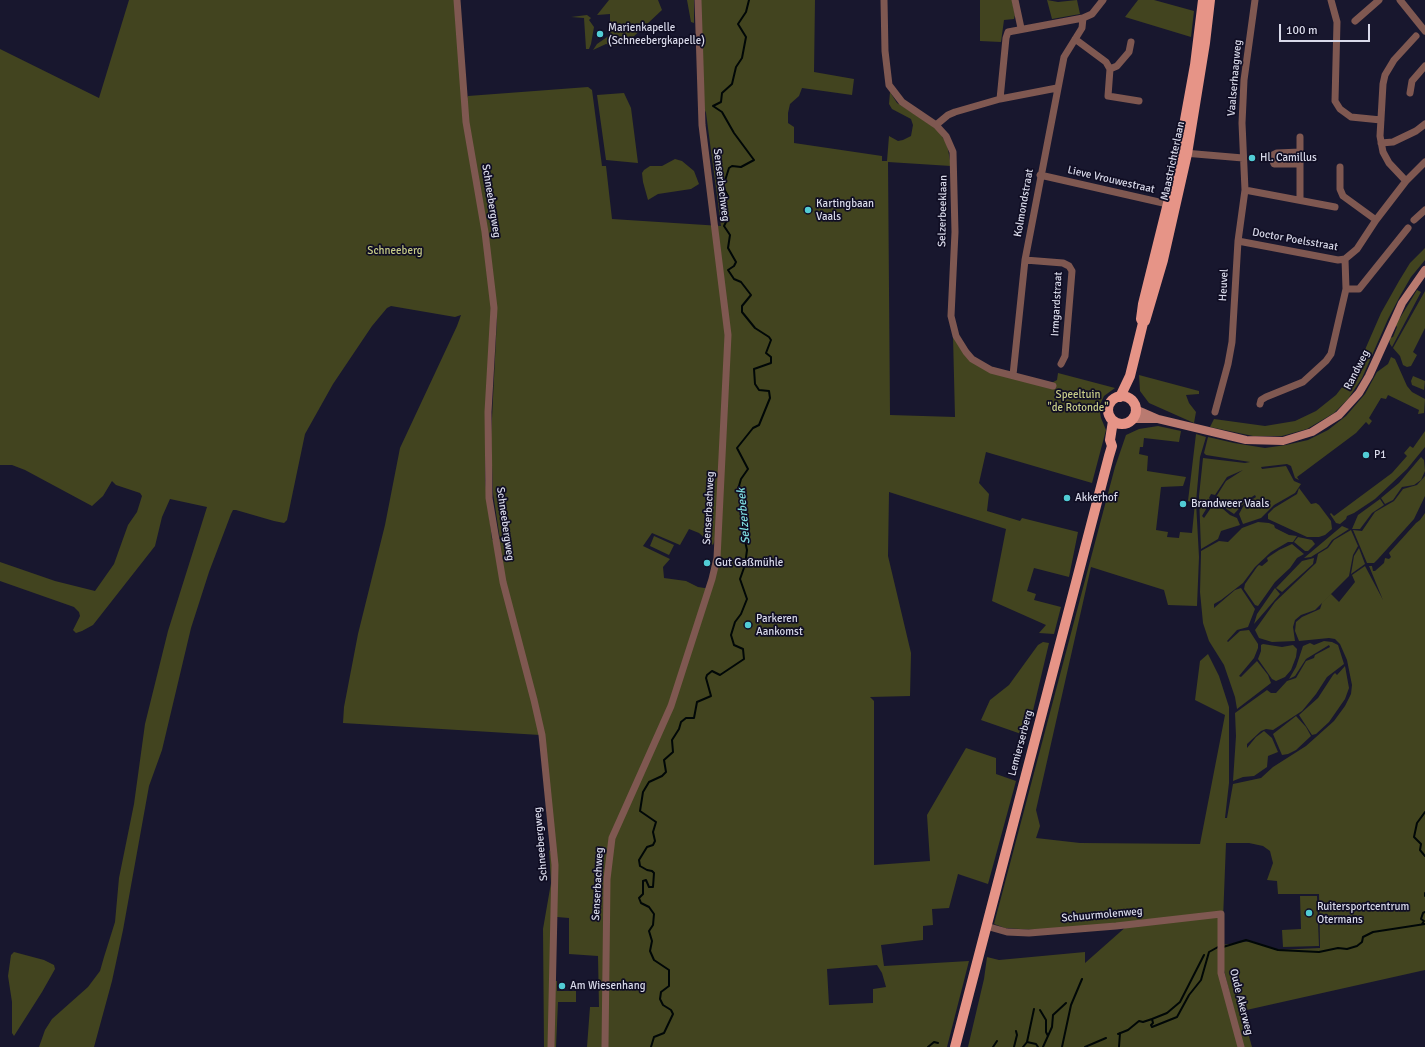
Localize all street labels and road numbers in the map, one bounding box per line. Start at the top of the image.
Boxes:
street label: Vaalserhaagweg [1225,39,1245,117]
street label: Maastrichterlaan [1158,120,1188,202]
street label: Senserbachweg [710,148,732,222]
street label: Schneebergweg [479,163,503,239]
street label: Lieve Vrouwestraat [1066,164,1156,196]
street label: Kolmondstraat [1011,168,1037,238]
street label: Selzerbeeklaan [936,175,950,247]
street label: Doctor Poelsstraat [1251,226,1339,254]
street label: Heuvel [1217,268,1231,302]
street label: Irmgardstraat [1049,271,1065,337]
street label: Randweg [1341,348,1373,392]
street label: Senserbachweg [700,471,718,545]
street label: Schneebergweg [493,486,517,562]
street label: Lemierserberg [1006,709,1036,777]
street label: Schneebergweg [531,806,551,882]
street label: Senserbachweg [589,847,607,921]
street label: Schuurmolenweg [1061,905,1143,925]
street label: Oude Akerweg [1226,967,1256,1037]

